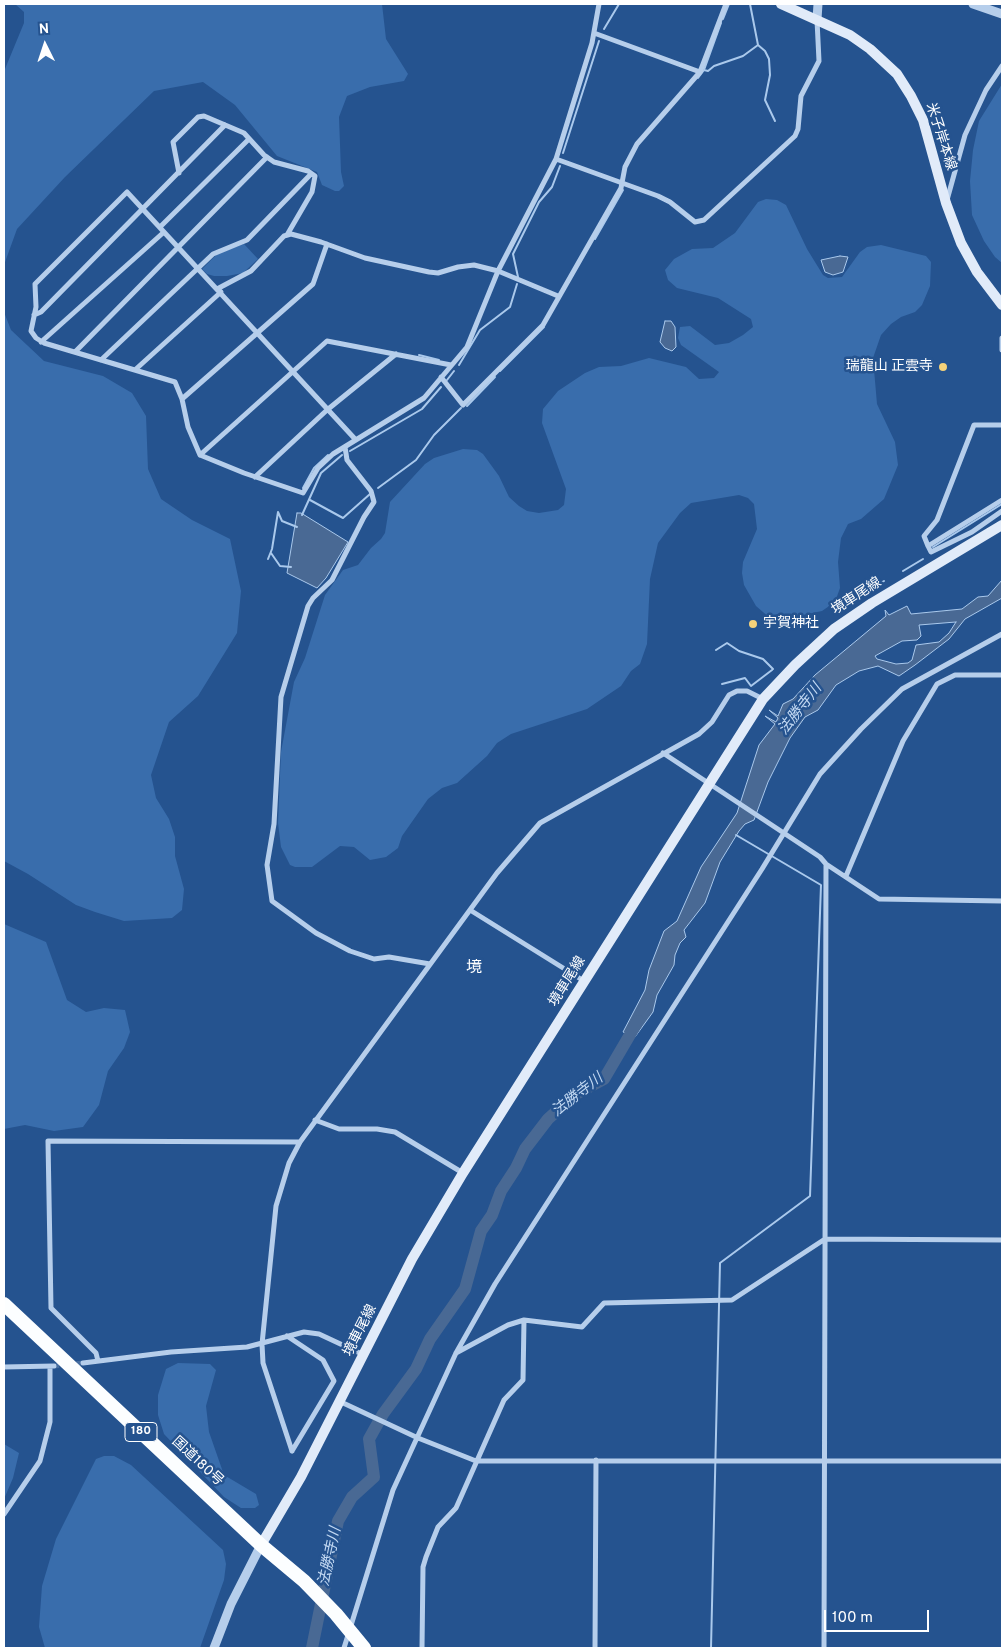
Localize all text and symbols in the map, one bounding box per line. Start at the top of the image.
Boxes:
north arrow [20,20,70,70]
text: N [38,21,50,38]
street label: 米子岸本線 [921,101,959,173]
place label: 瑞龍山 正雲寺 [846,359,933,375]
marker: 瑞龍山 正雲寺 [937,361,949,373]
street label: 境車尾線 [829,575,885,619]
place label: 宇賀神社 [763,616,819,632]
marker: 宇賀神社 [747,618,759,630]
water label: 法勝寺川 [775,681,827,739]
street label: 境車尾線 [546,954,590,1010]
district label: 境 [466,959,482,979]
water label: 法勝寺川 [549,1070,607,1122]
street label: 境車尾線 [341,1302,381,1360]
road number: 180 [125,1422,157,1441]
street label: 国道180号 [168,1434,226,1490]
water label: 法勝寺川 [316,1526,346,1588]
scale bar [826,1600,931,1632]
text: 100 m [832,1609,873,1628]

